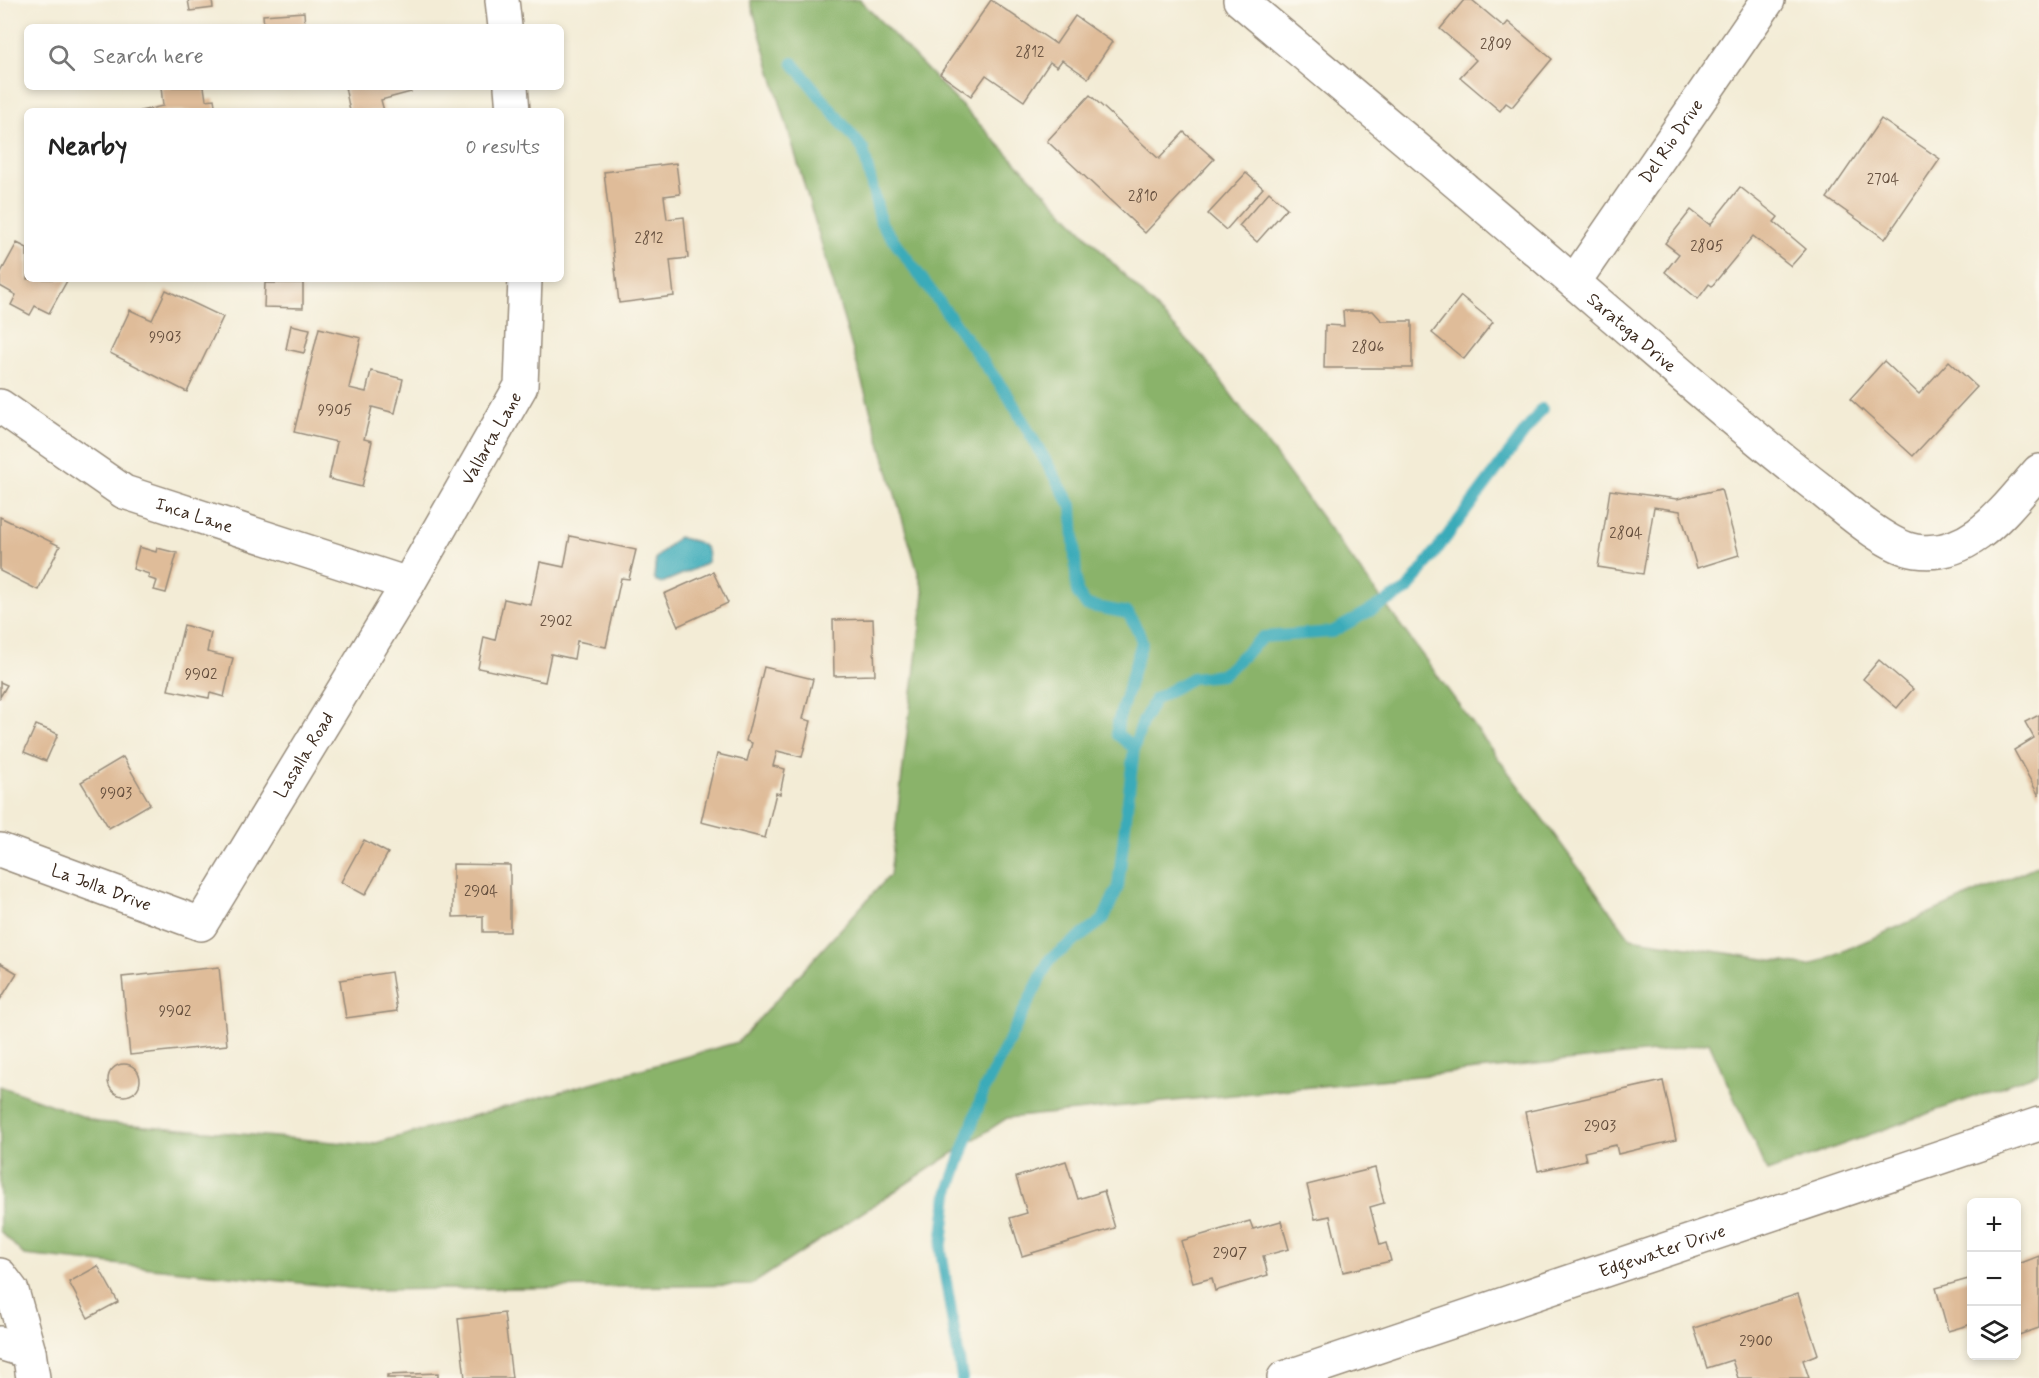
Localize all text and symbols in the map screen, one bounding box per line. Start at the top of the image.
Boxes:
search box [24,24,564,90]
house number: 2809 [1480,35,1512,55]
icon: search [45,41,78,74]
text: Search here [93,43,204,71]
house number: 2812 [1016,43,1044,63]
street label: Del Rio Drive [1634,95,1709,189]
text: Nearby [48,130,127,164]
text: 0 results [466,134,540,161]
house number: 2704 [1867,170,1900,190]
house number: 2810 [1128,187,1158,207]
house number: 2812 [635,229,663,249]
house number: 2805 [1690,237,1724,257]
street label: Saratoga Drive [1581,288,1682,379]
house number: 9903 [149,328,181,348]
house number: 2806 [1352,338,1384,358]
street label: Vallarta Lane [456,388,528,490]
house number: 9905 [318,401,352,421]
street label: Inca Lane [152,492,236,540]
house number: 2804 [1609,524,1643,544]
house number: 2902 [540,612,572,632]
house number: 9902 [185,665,217,685]
street label: Lasalla Road [269,708,340,803]
house number: 9903 [100,784,132,804]
street label: La Jolla Drive [48,859,154,918]
house number: 2904 [464,882,498,902]
house number: 9902 [159,1002,191,1022]
house number: 2903 [1584,1117,1616,1137]
map controls [1967,1198,2021,1360]
button: + [1967,1198,2021,1252]
street label: Edgewater Drive [1596,1219,1729,1284]
house number: 2907 [1213,1244,1247,1264]
button: − [1967,1252,2021,1306]
button: layers [1967,1306,2021,1360]
house number: 2900 [1739,1332,1773,1352]

